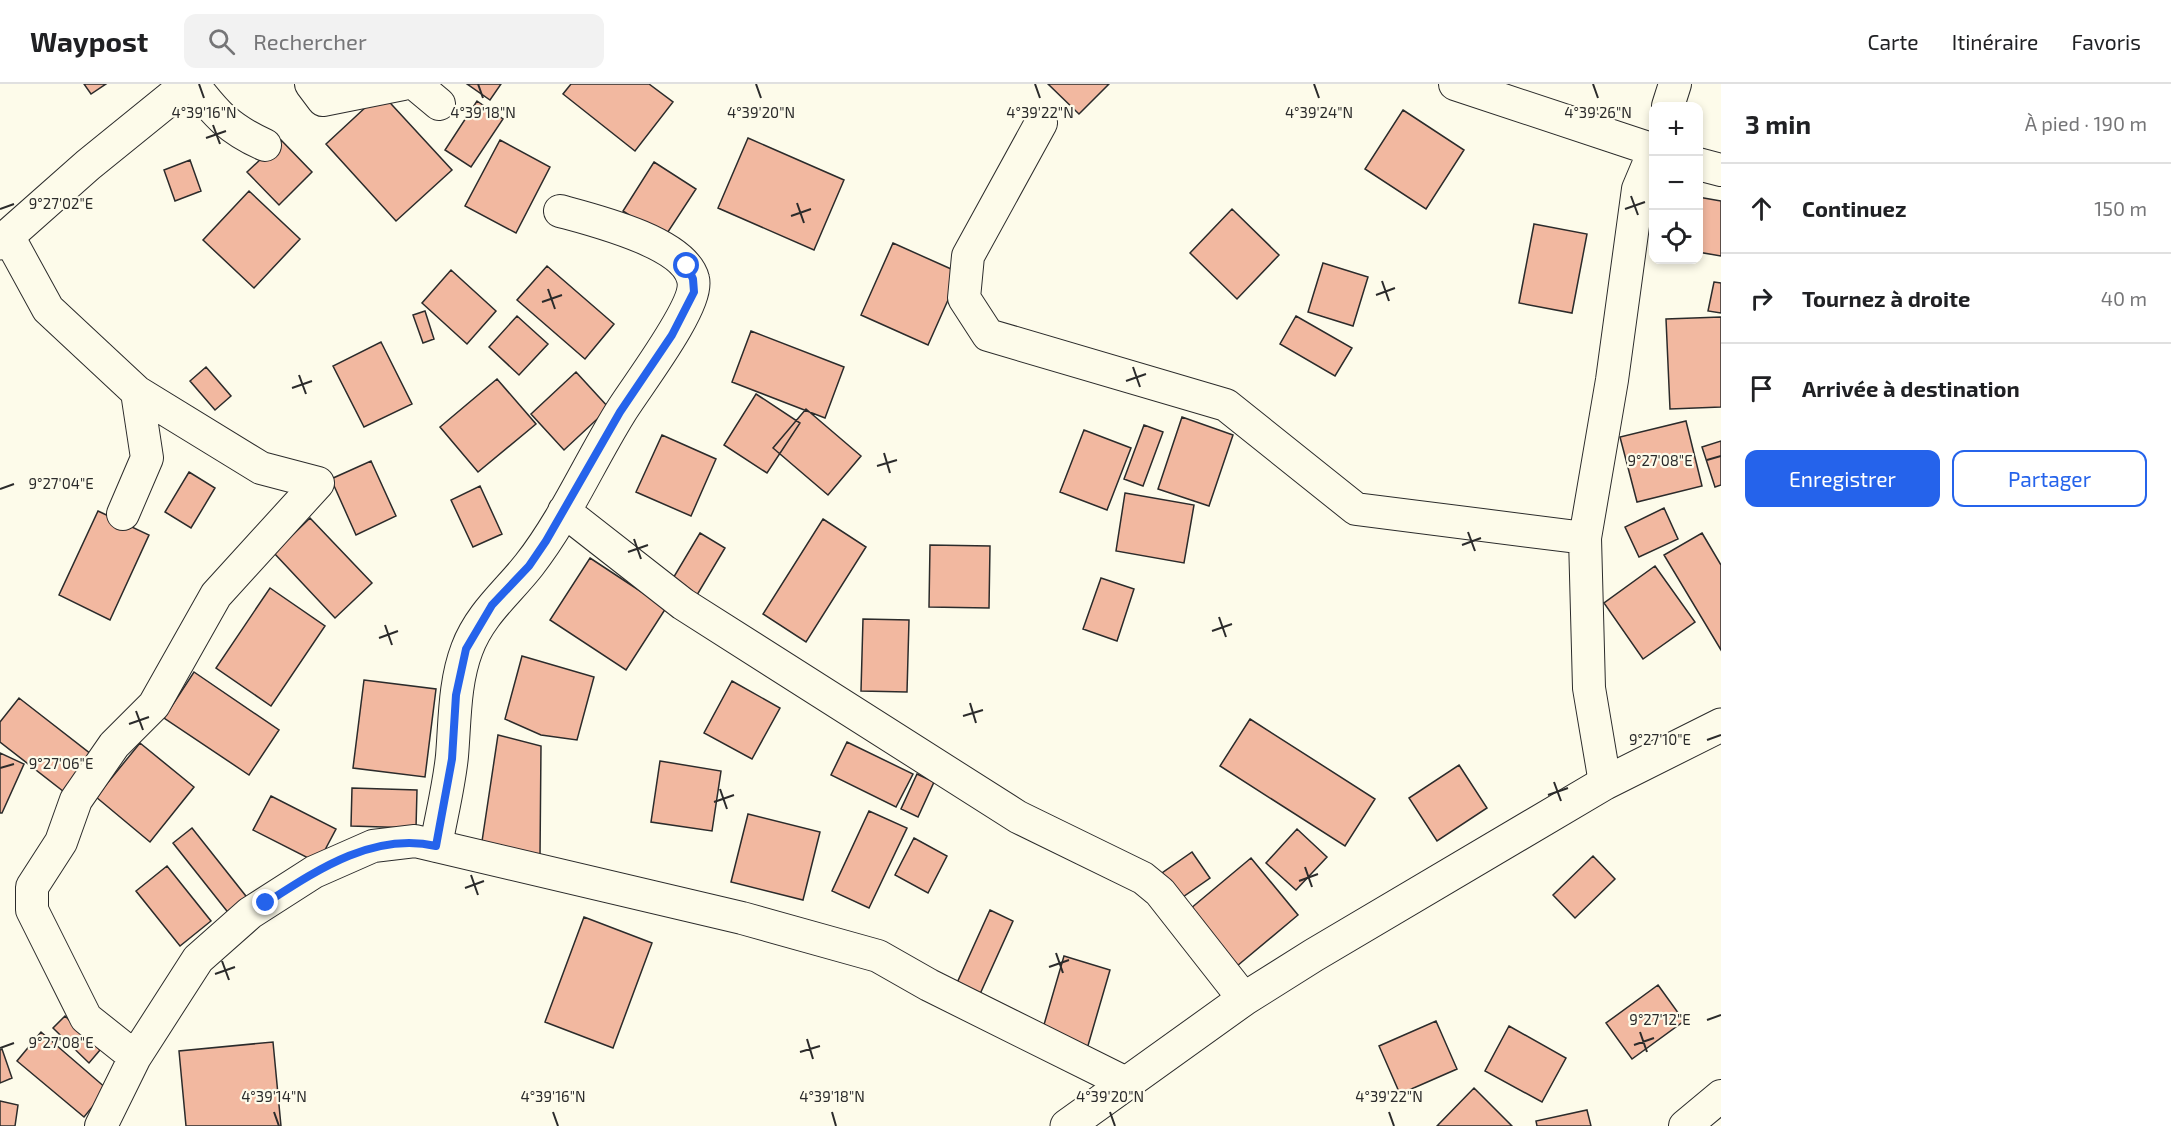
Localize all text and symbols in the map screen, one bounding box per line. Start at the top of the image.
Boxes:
search box [184,14,604,68]
text: Waypost [30,24,148,58]
icon: search [205,25,238,58]
text: Rechercher [253,28,367,54]
text: Carte [1867,29,1919,54]
text: Itinéraire [1952,29,2038,54]
text: Favoris [2071,29,2141,54]
map controls [1649,102,1703,264]
button: + [1649,102,1703,156]
text: 4°39'16"N [171,103,237,121]
text: 4°39'18"N [450,103,516,121]
text: 4°39'20"N [727,103,795,121]
text: 4°39'22"N [1006,103,1074,121]
text: 4°39'24"N [1285,103,1353,121]
text: 4°39'26"N [1564,103,1632,121]
text: 3 min [1745,108,1811,139]
text: À pied · 190 m [2025,111,2147,135]
button: − [1649,156,1703,210]
icon: ahead [1745,192,1778,225]
text: 9°27'02"E [29,194,93,212]
text: Continuez [1802,195,1906,221]
text: 150 m [2094,196,2147,220]
button: locate [1649,210,1703,264]
route start [673,252,699,278]
icon: right [1745,282,1778,315]
text: Tournez à droite [1802,285,1971,311]
text: 40 m [2101,286,2147,310]
icon: arrive [1745,372,1778,405]
text: Arrivée à destination [1802,375,2020,401]
button: Enregistrer [1745,450,1940,507]
button: Partager [1952,450,2147,507]
text: 9°27'08"E [1627,451,1693,469]
text: 9°27'04"E [28,474,94,492]
text: 9°27'10"E [1629,730,1691,748]
text: 9°27'06"E [29,754,93,772]
route end [252,889,278,915]
text: 9°27'12"E [1629,1010,1691,1028]
text: 9°27'08"E [28,1033,94,1051]
text: 4°39'14"N [241,1087,307,1105]
text: 4°39'16"N [520,1087,586,1105]
text: 4°39'18"N [799,1087,865,1105]
text: 4°39'20"N [1076,1087,1144,1105]
text: 4°39'22"N [1355,1087,1423,1105]

